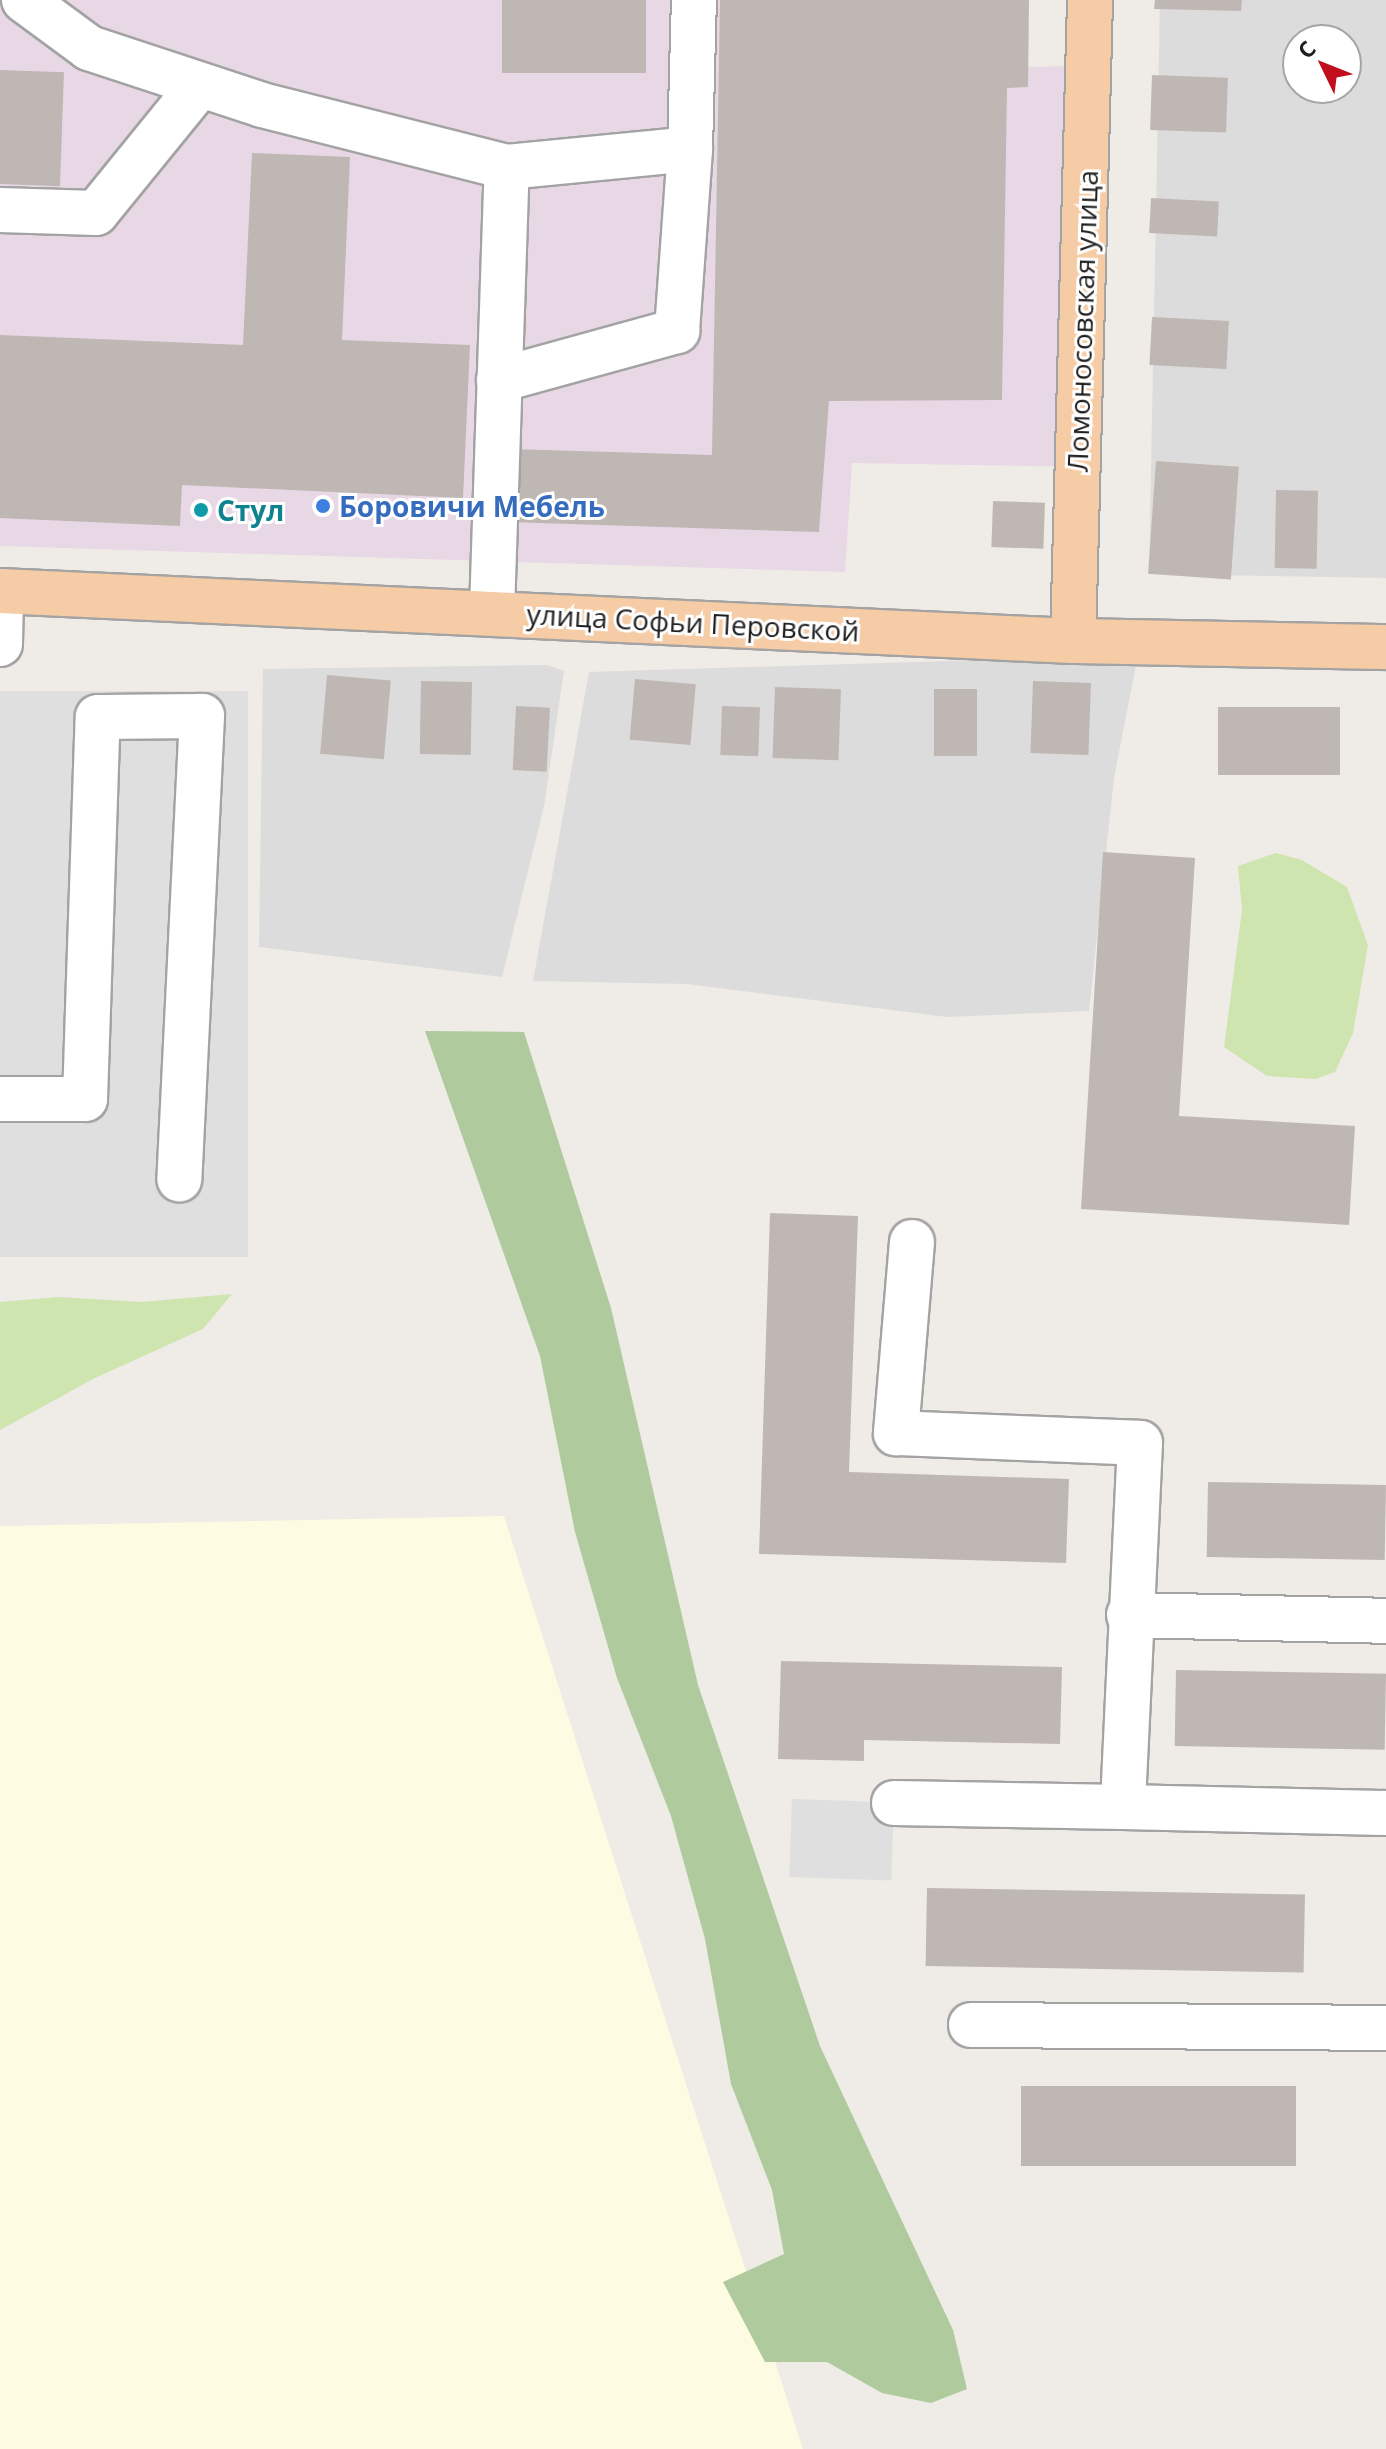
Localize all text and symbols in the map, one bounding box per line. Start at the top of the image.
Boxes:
north arrow [1282,24,1362,104]
text: С [1290,34,1322,64]
street label: Ломоносовская улица [1060,170,1104,472]
place label: Боровичи Мебель [339,489,605,523]
place label: Стул [217,493,284,527]
marker: Боровичи Мебель [314,497,332,515]
marker: Стул [192,501,210,519]
street label: улица Софьи Перовской [526,597,860,647]

